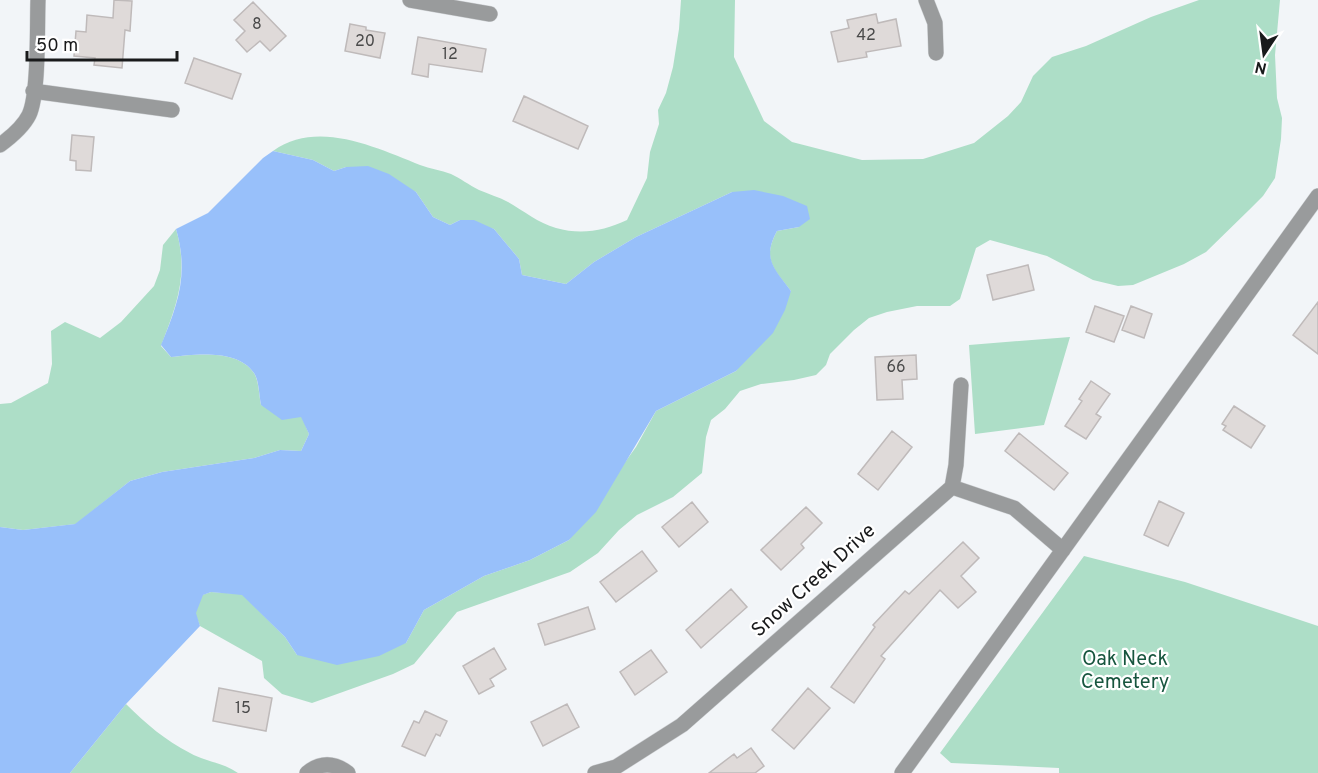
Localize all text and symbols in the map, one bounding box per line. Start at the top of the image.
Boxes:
house number: 8 [252,15,262,35]
scale bar [27,24,177,62]
north arrow [1234,24,1294,84]
house number: 42 [856,26,876,46]
house number: 20 [355,32,375,52]
text: 50 m [36,35,78,58]
house number: 12 [442,45,458,65]
text: N [1253,56,1269,78]
house number: 66 [886,358,906,378]
street label: Snow Creek Drive [746,518,882,644]
park label: Oak Neck Cemetery [1081,647,1169,696]
house number: 15 [235,699,251,719]

